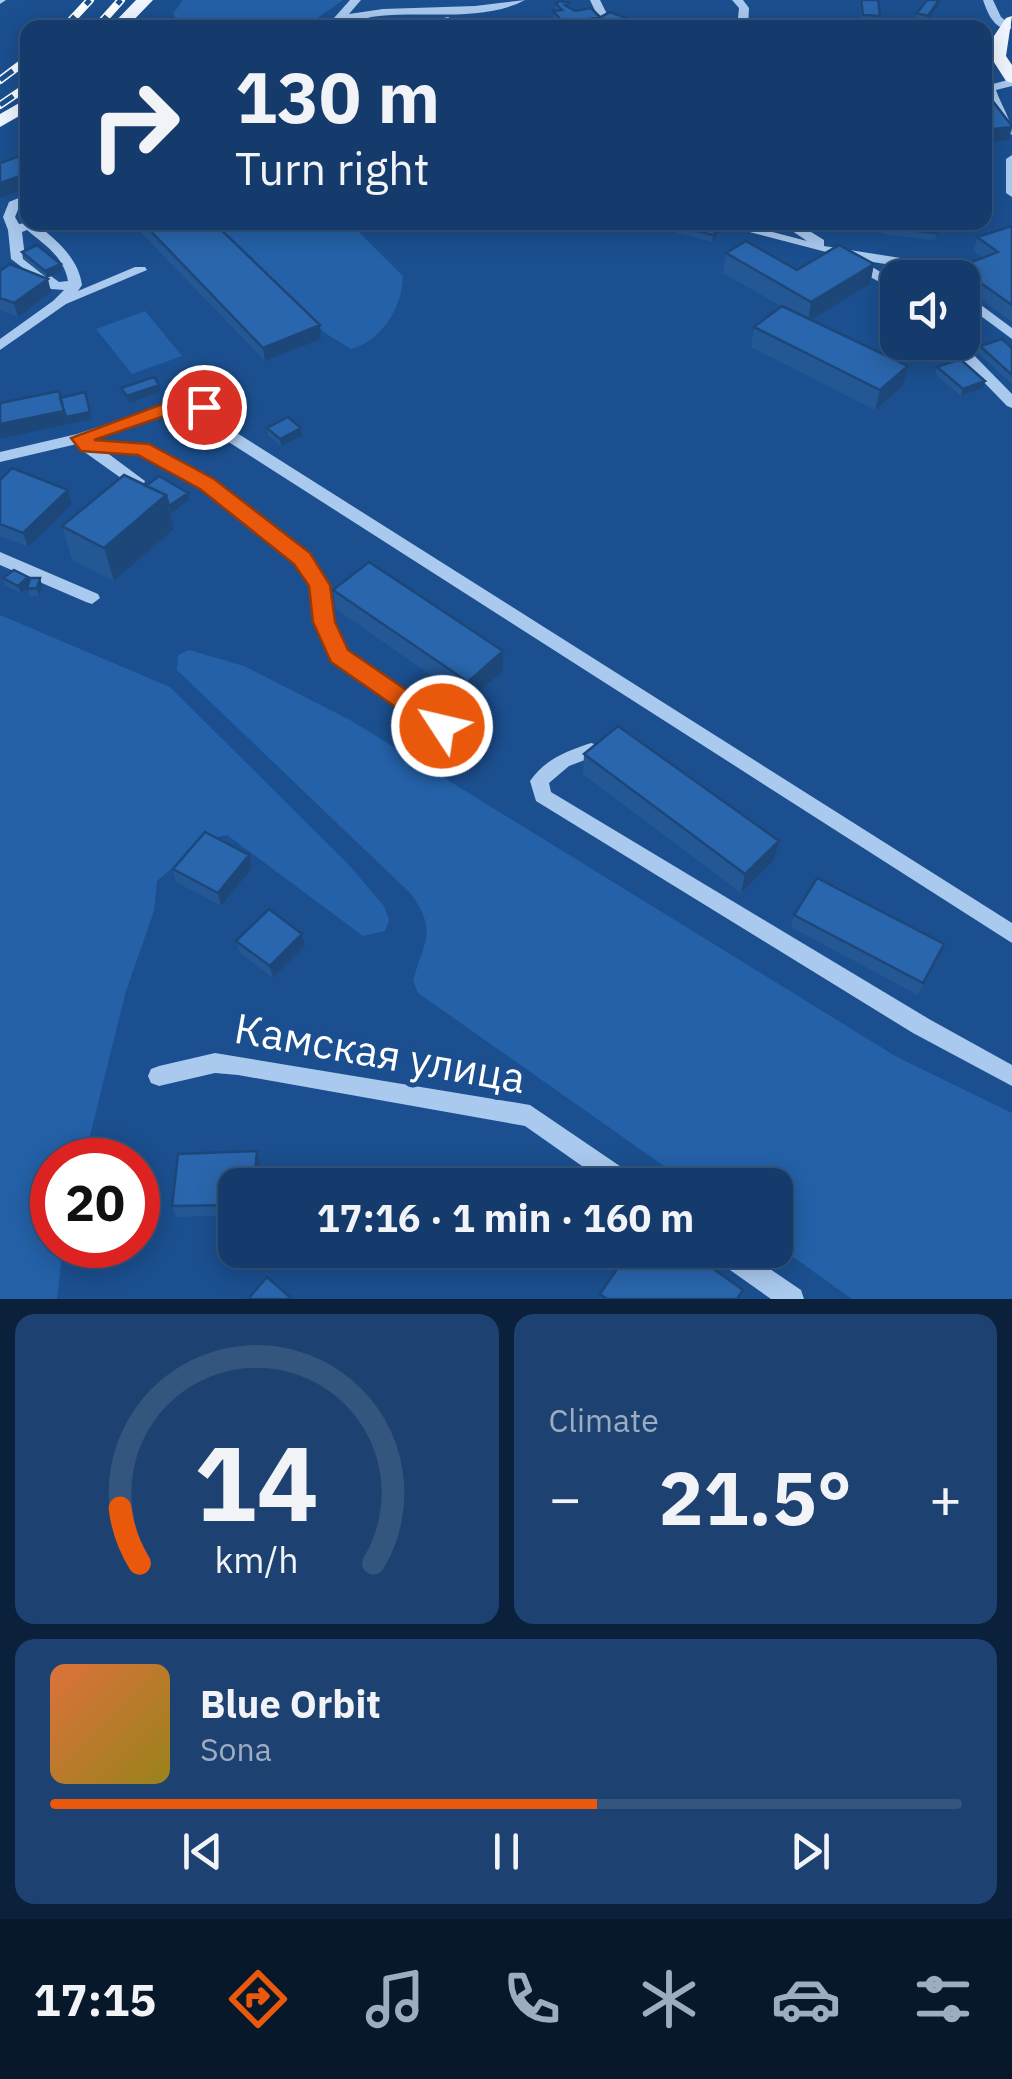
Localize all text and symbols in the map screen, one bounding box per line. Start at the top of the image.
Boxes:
text: 130 m [235,51,440,142]
icon: right [70,60,200,190]
text: Turn right [235,139,430,197]
map controls [880,260,980,360]
button: sound [880,260,980,360]
pin [162,365,247,450]
icon: arrive [177,380,232,435]
position arrow [390,674,494,778]
street label: Камская улица [230,1000,530,1105]
speed limit sign: 20 [30,1138,160,1268]
text: 17:16 · 1 min · 160 m [317,1193,694,1242]
text: Climate [549,1399,659,1441]
text: 14 [194,1414,319,1550]
text: 21.5° [658,1448,852,1546]
text: − [549,1462,582,1533]
text: + [929,1462,962,1533]
text: km/h [215,1536,299,1583]
text: Blue Orbit [200,1679,381,1728]
text: Sona [200,1728,272,1770]
icon: previous [175,1824,230,1879]
icon: pause [479,1824,534,1879]
icon: next [783,1824,838,1879]
icon: directions [223,1964,293,2034]
icon: music [360,1964,430,2034]
icon: phone [497,1964,567,2034]
icon: climate [634,1964,704,2034]
icon: car [771,1964,841,2034]
icon: filters [908,1964,978,2034]
text: 17:15 [34,1970,156,2028]

